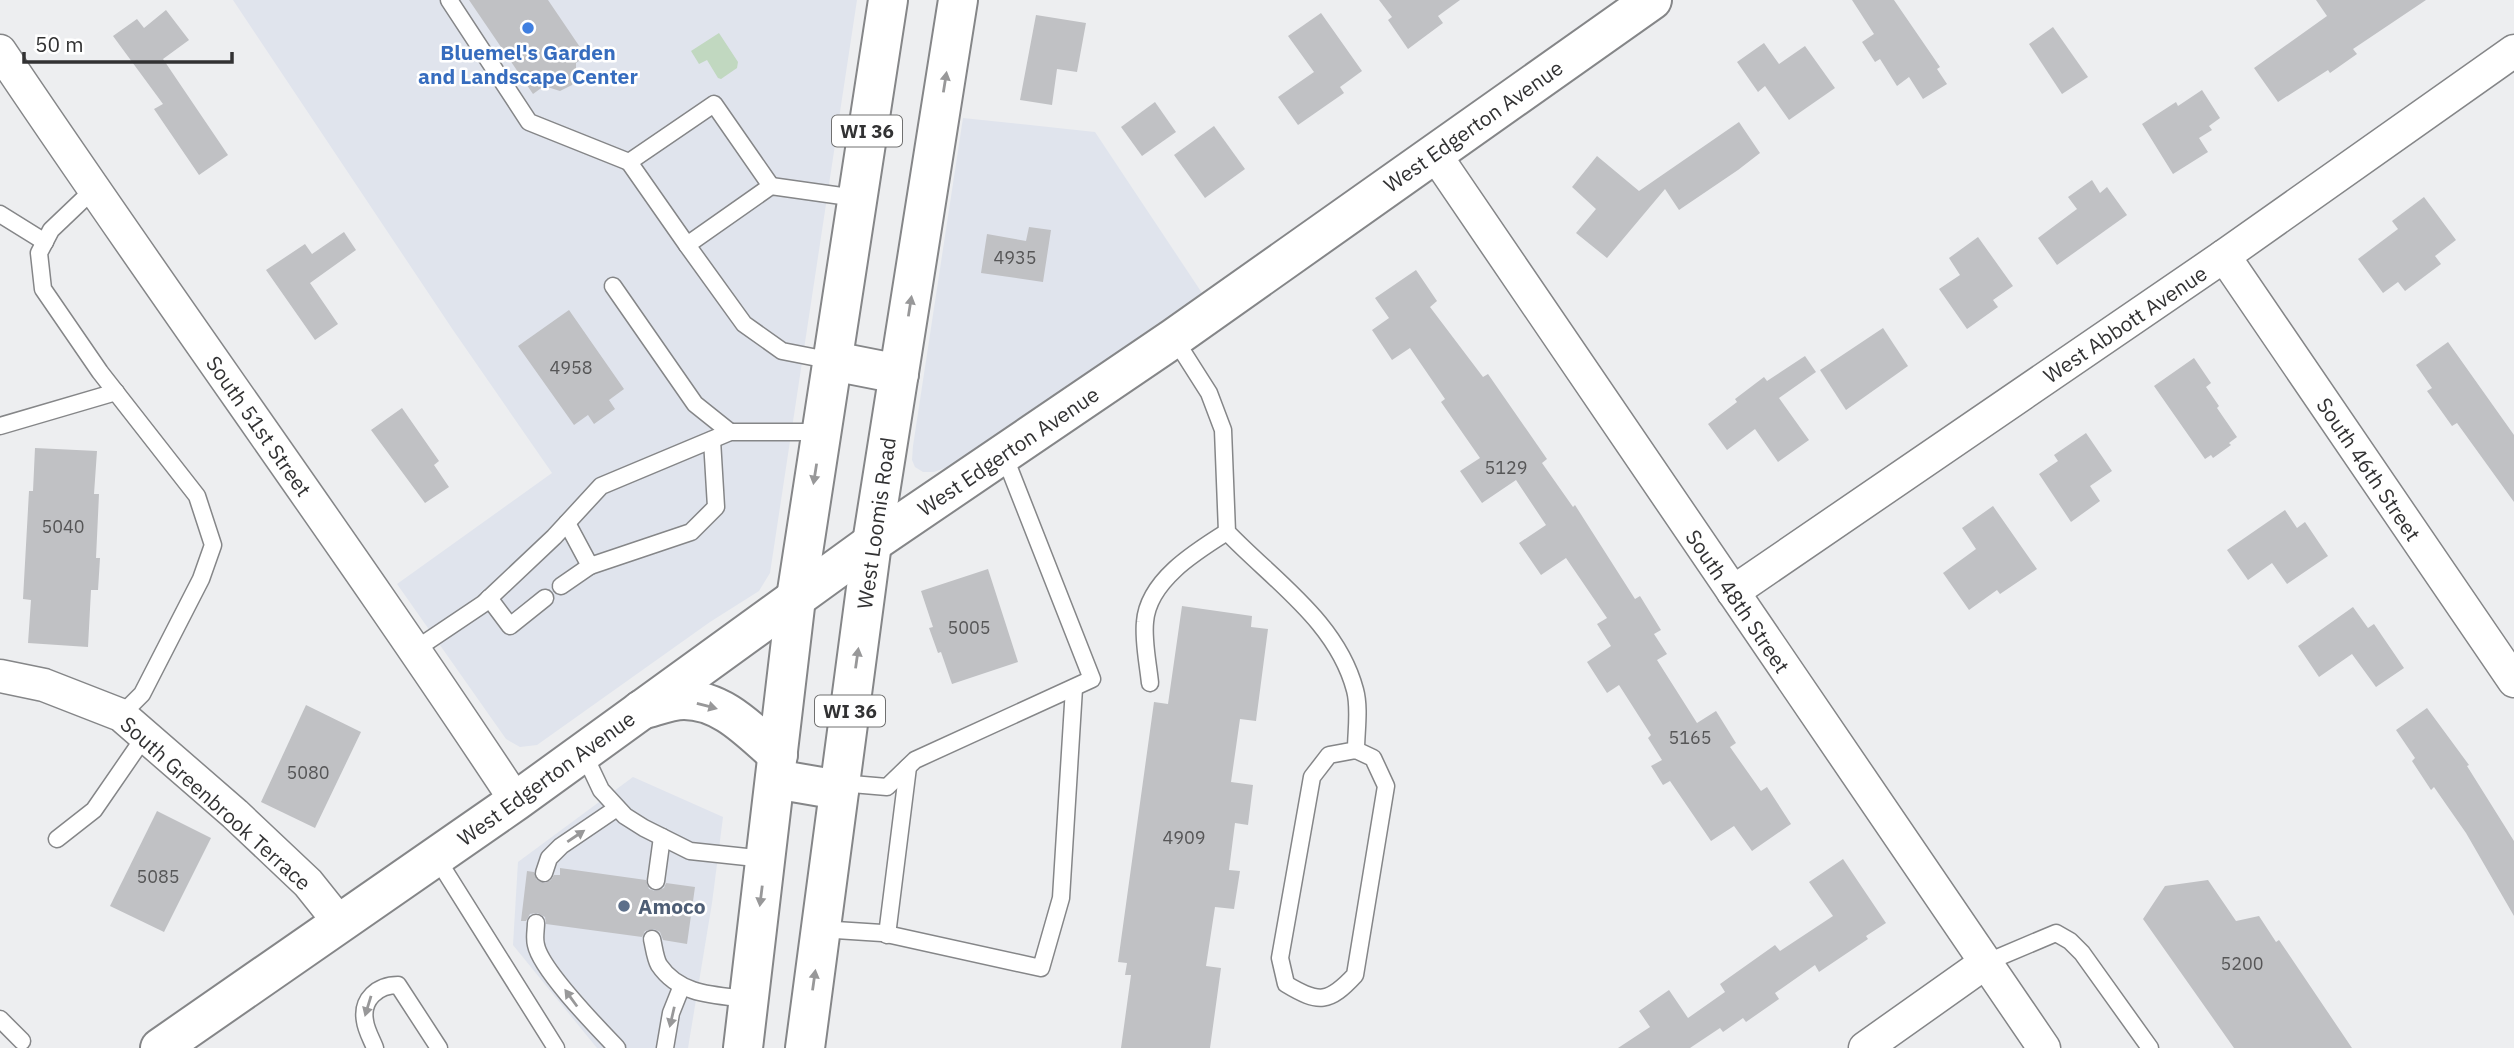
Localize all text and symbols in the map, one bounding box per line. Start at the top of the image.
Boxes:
marker: Bluemel's Garden and Landscape Center [520,20,536,36]
scale bar [24,21,233,65]
text: 50 m [35,30,84,58]
place label: Bluemel's Garden and Landscape Center [418,38,638,90]
street label: West Edgerton Avenue [1378,53,1568,199]
one-way arrow [940,71,951,93]
road number: WI 36 [832,116,902,146]
house number: 4935 [993,246,1037,269]
street label: West Abbott Avenue [2038,259,2212,389]
one-way arrow [905,295,916,317]
street label: South 51st Street [200,350,318,502]
house number: 4958 [549,356,593,379]
street label: West Edgerton Avenue [912,380,1104,522]
street label: South 46th Street [2311,392,2427,546]
street label: West Loomis Road [850,435,902,611]
house number: 5129 [1484,456,1528,479]
one-way arrow [810,464,821,486]
house number: 5040 [41,515,85,538]
street label: South 48th Street [1680,524,1796,678]
house number: 5005 [947,616,991,639]
one-way arrow [851,647,862,669]
road number: WI 36 [815,696,885,726]
one-way arrow [697,701,718,711]
street label: West Edgerton Avenue [452,704,640,852]
street label: South Greenbrook Terrace [115,710,317,896]
house number: 5165 [1668,726,1712,749]
house number: 5080 [286,761,330,784]
house number: 4909 [1162,826,1206,849]
one-way arrow [566,830,585,843]
house number: 5085 [136,865,180,888]
one-way arrow [755,885,766,907]
place label: Amoco [638,892,706,920]
marker: Amoco [616,898,632,914]
house number: 5200 [2220,952,2264,975]
one-way arrow [808,969,819,991]
one-way arrow [564,989,578,1007]
one-way arrow [363,996,373,1017]
one-way arrow [666,1007,677,1029]

